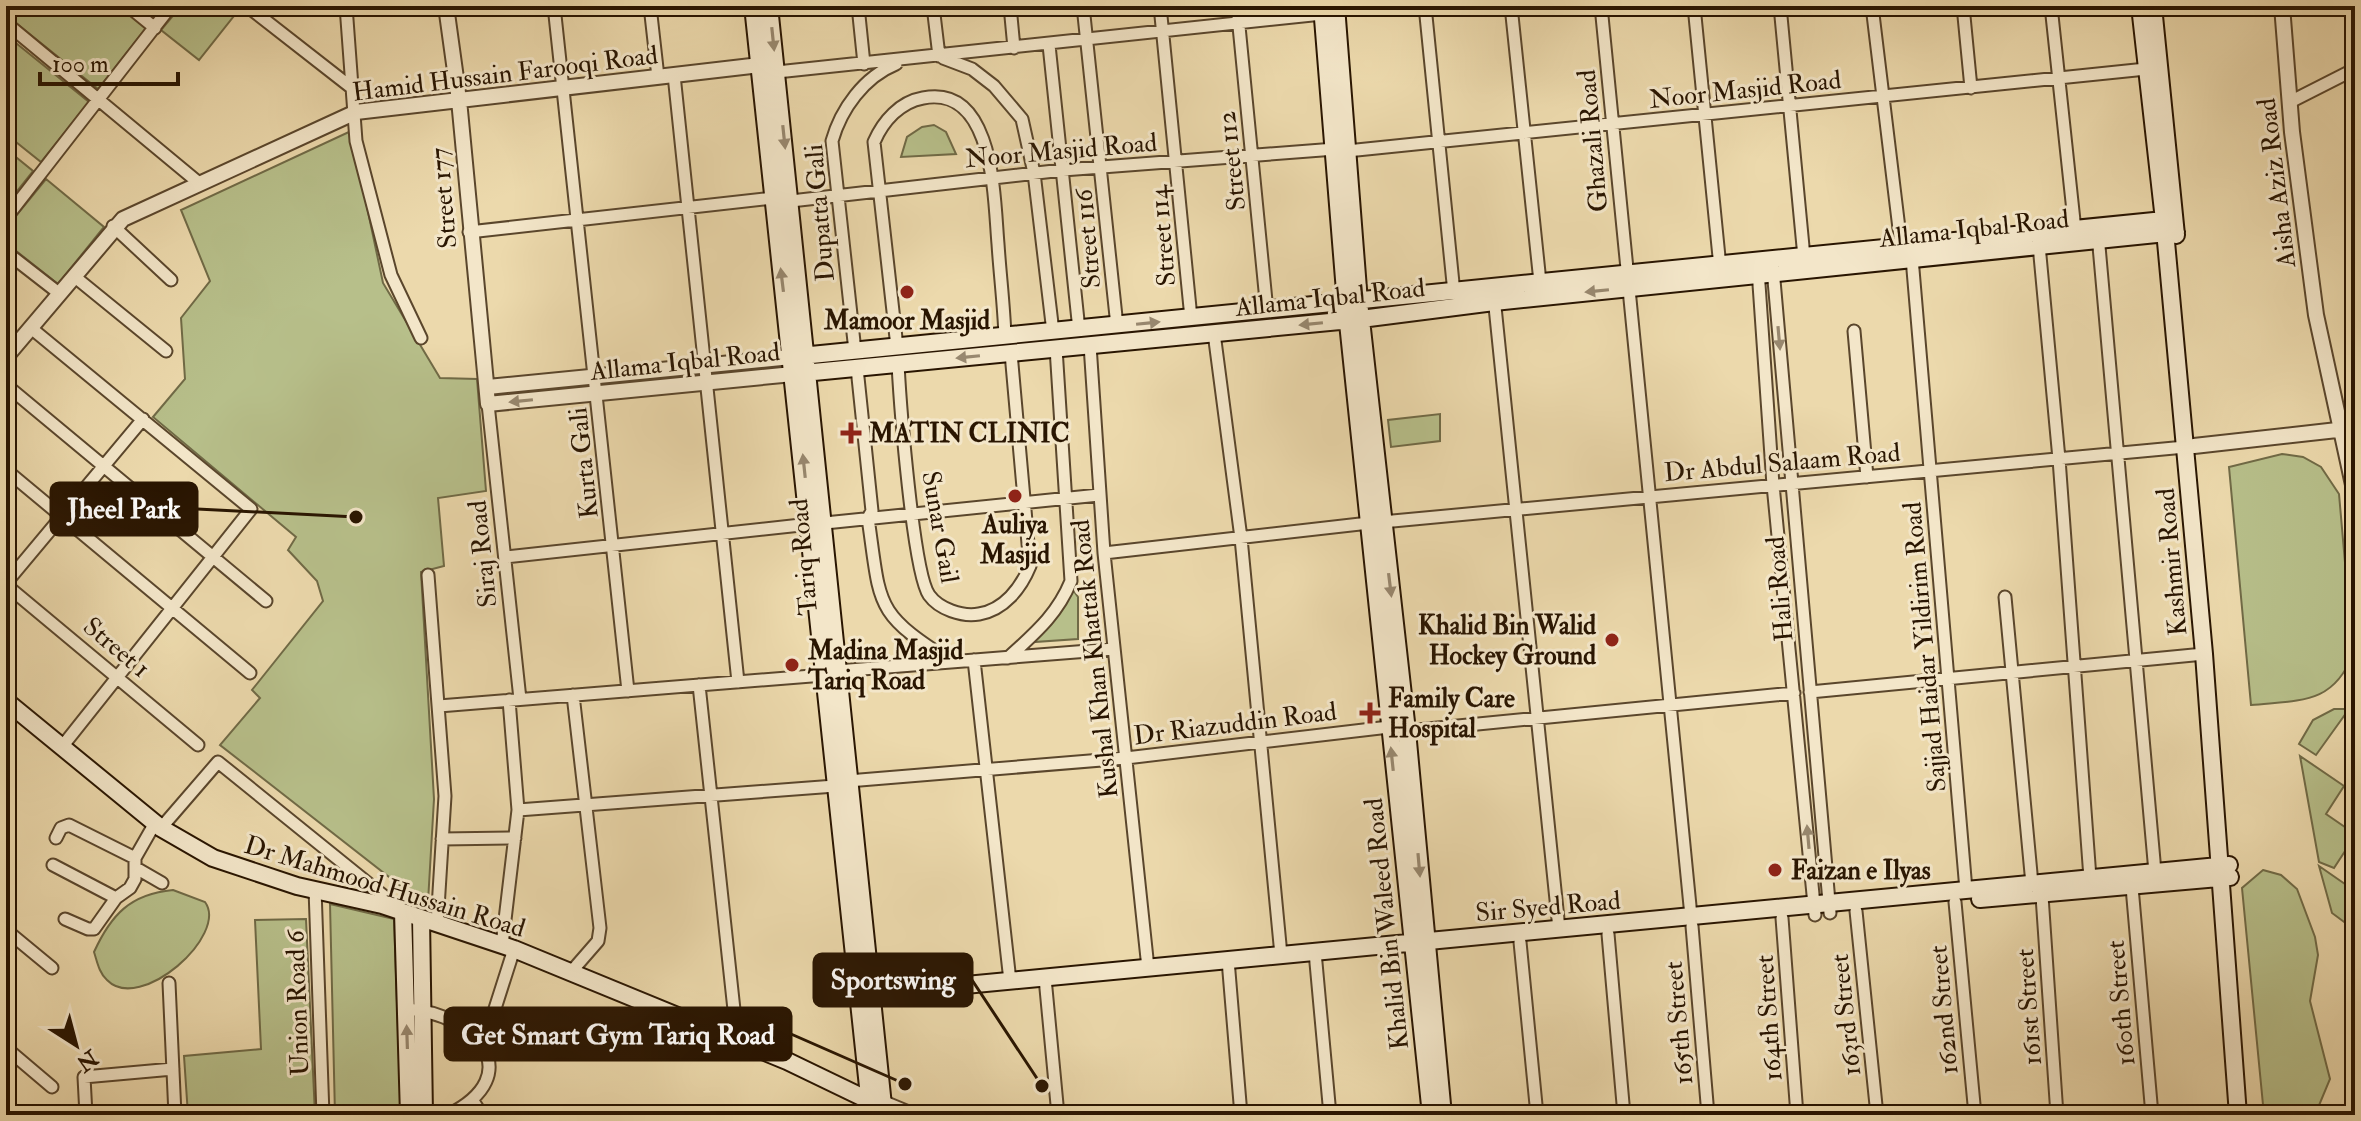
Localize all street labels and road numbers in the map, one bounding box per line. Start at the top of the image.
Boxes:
street label: Hamid Hussain Farooqi Road [351,39,660,109]
street label: Noor Masjid Road [1648,64,1843,116]
street label: Ghazali Road [1571,68,1615,213]
street label: Aisha Aziz Road [2251,96,2303,270]
street label: Street 112 [1211,110,1253,212]
street label: Noor Masjid Road [964,127,1159,175]
street label: Dupatta Gali [798,143,843,283]
street label: Street 177 [424,146,464,250]
street label: Street 114 [1143,183,1183,287]
street label: Street 116 [1068,186,1108,290]
street label: Allama Iqbal Road [1877,203,2071,255]
street label: Allama Iqbal Road [1233,272,1427,324]
street label: Allama Iqbal Road [588,336,782,388]
street label: Kurta Gali [562,406,606,520]
street label: Dr Abdul Salaam Road [1663,437,1902,489]
street label: Sunar Gail [914,469,966,586]
street label: Kashmir Road [2150,487,2194,637]
street label: Tariq Road [783,497,825,617]
street label: Siraj Road [461,499,505,609]
street label: Sajjad Haidar Yildirim Road [1896,500,1954,793]
street label: Kushal Khan Khattak Road [1064,518,1126,800]
street label: Hali Road [1759,535,1801,643]
street label: Street 1 [76,611,156,685]
street label: Dr Riazuddin Road [1132,696,1339,752]
street label: Khalid Bin Waleed Road [1358,796,1416,1051]
street label: Dr Mahmood Hussain Road [240,829,529,945]
street label: Sir Syed Road [1474,885,1622,929]
street label: Union Road 6 [279,928,317,1076]
street label: 160th Street [2100,939,2142,1067]
street label: 162nd Street [1922,944,1966,1076]
street label: 161st Street [2009,947,2049,1066]
street label: 163rd Street [1824,952,1868,1078]
street label: 164th Street [1749,954,1789,1082]
street label: 165th Street [1658,960,1700,1086]

